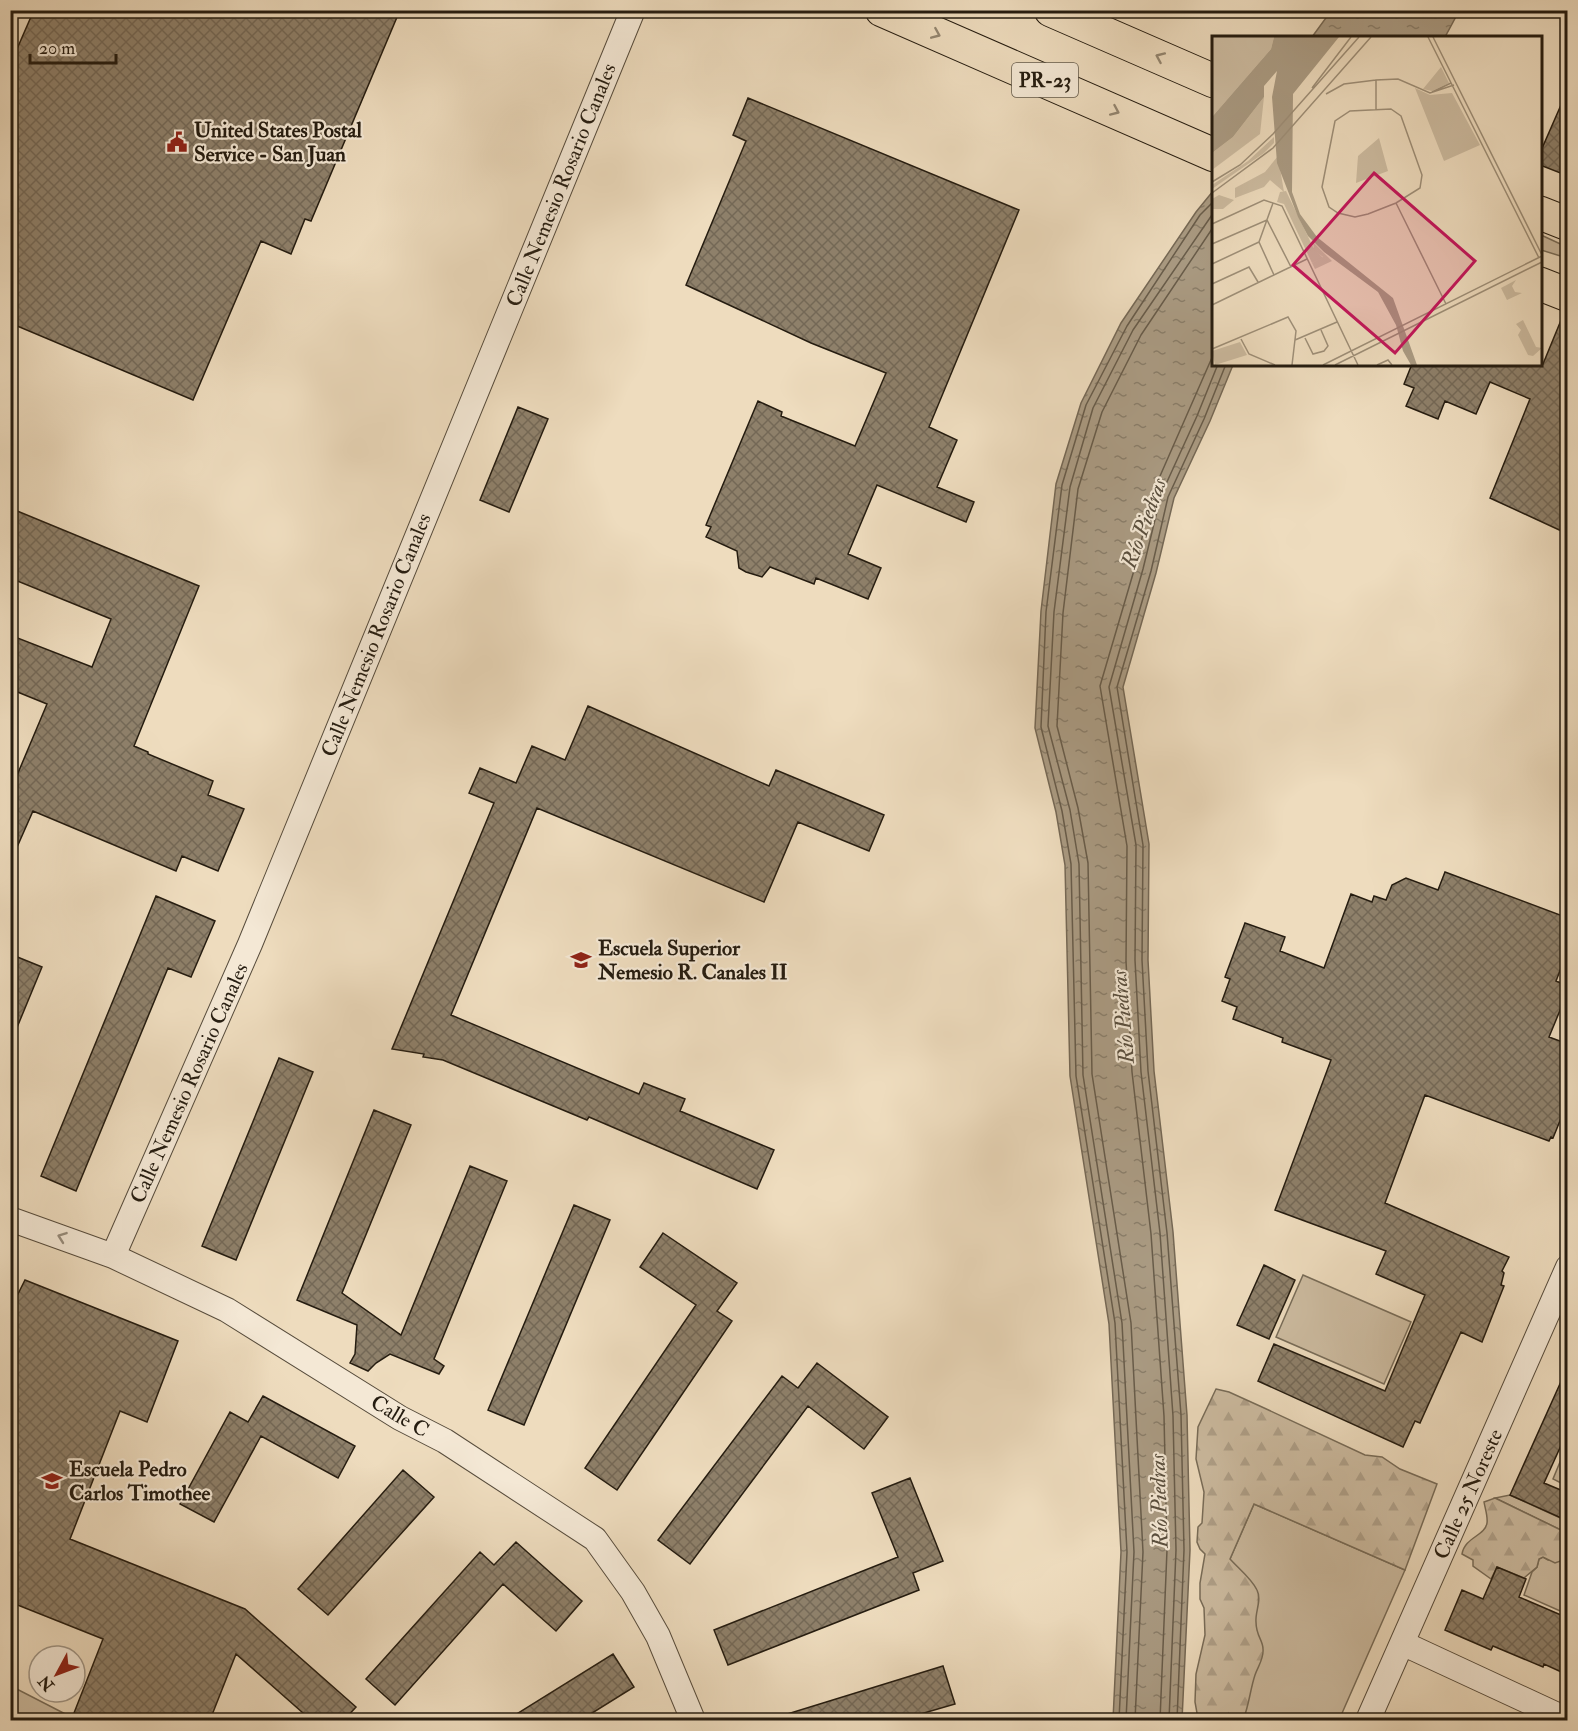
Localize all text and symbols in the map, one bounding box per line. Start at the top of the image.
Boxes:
one-way arrow [929,26,940,38]
scale bar [30,27,116,65]
inset map [1212,36,1542,366]
text: 20 m [39,37,75,60]
one-way arrow [1155,53,1166,65]
street label: Calle Nemesio Rosario Canales [500,59,623,311]
road number: PR-23 [1012,63,1078,97]
one-way arrow [1108,104,1119,116]
place label: United States Postal Service - San Juan [194,117,362,168]
public building icon: United States Postal Service - San Juan [165,130,189,154]
water label: Río Piedras [1114,474,1173,573]
street label: Calle Nemesio Rosario Canales [315,509,438,761]
place label: Escuela Superior Nemesio R. Canales II [597,935,788,986]
school or university icon: Escuela Superior Nemesio R. Canales II [569,948,593,972]
street label: Calle Nemesio Rosario Canales [124,959,255,1208]
water label: Río Piedras [1105,968,1141,1066]
one-way arrow [57,1232,67,1245]
street label: Calle C [366,1389,434,1444]
street label: Calle 25 Noreste [1428,1425,1509,1564]
water label: Río Piedras [1143,1453,1175,1549]
place label: Escuela Pedro Carlos Timothee [69,1456,211,1507]
school or university icon: Escuela Pedro Carlos Timothee [40,1469,64,1493]
north arrow [27,1644,87,1704]
text: N [34,1671,59,1696]

